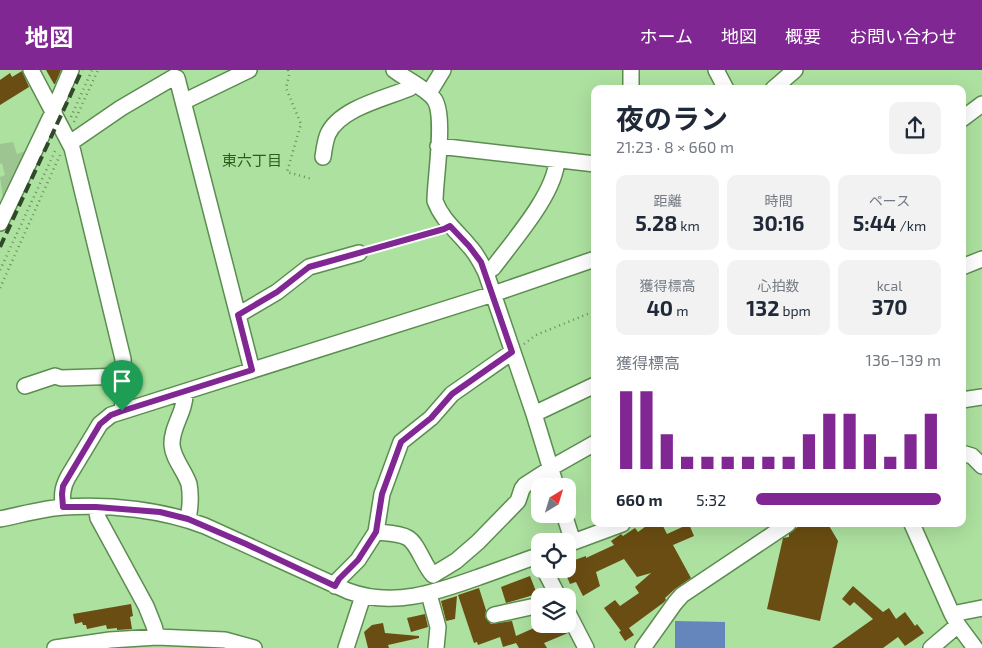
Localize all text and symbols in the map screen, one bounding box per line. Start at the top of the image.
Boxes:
text: 地図 [25,22,73,51]
text: ホーム [640,25,693,47]
text: 地図 [721,25,757,47]
text: 概要 [785,25,821,47]
text: お問い合わせ [849,25,957,47]
text: 夜のラン [616,101,728,135]
button: share [889,102,941,154]
text: 21:23 · 8 × 660 m [616,137,734,156]
district label: 東六丁目 [222,151,282,169]
text: 距離 [654,192,682,209]
text: 時間 [765,192,793,209]
text: ペース [869,192,910,209]
text: 5.28 [635,210,677,235]
text: 30:16 [752,210,805,235]
text: 5:44 [853,210,897,235]
text: km [677,217,700,234]
text: /km [897,217,926,234]
text: 獲得標高 [640,277,696,294]
text: 心拍数 [758,277,800,294]
text: kcal [877,277,902,294]
text: 370 [871,294,908,319]
text: 40 [646,295,673,320]
text: 132 [746,295,779,320]
text: m [673,302,689,319]
text: bpm [779,302,811,319]
text: 136–139 m [866,350,941,369]
text: 獲得標高 [616,353,680,372]
pin [101,360,143,411]
icon: arrive [108,367,136,395]
north arrow [531,478,576,522]
map controls [531,478,576,633]
text: 660 m [616,490,663,509]
text: 5:32 [696,490,726,509]
button: locate [531,533,576,578]
button: layers [531,588,576,633]

